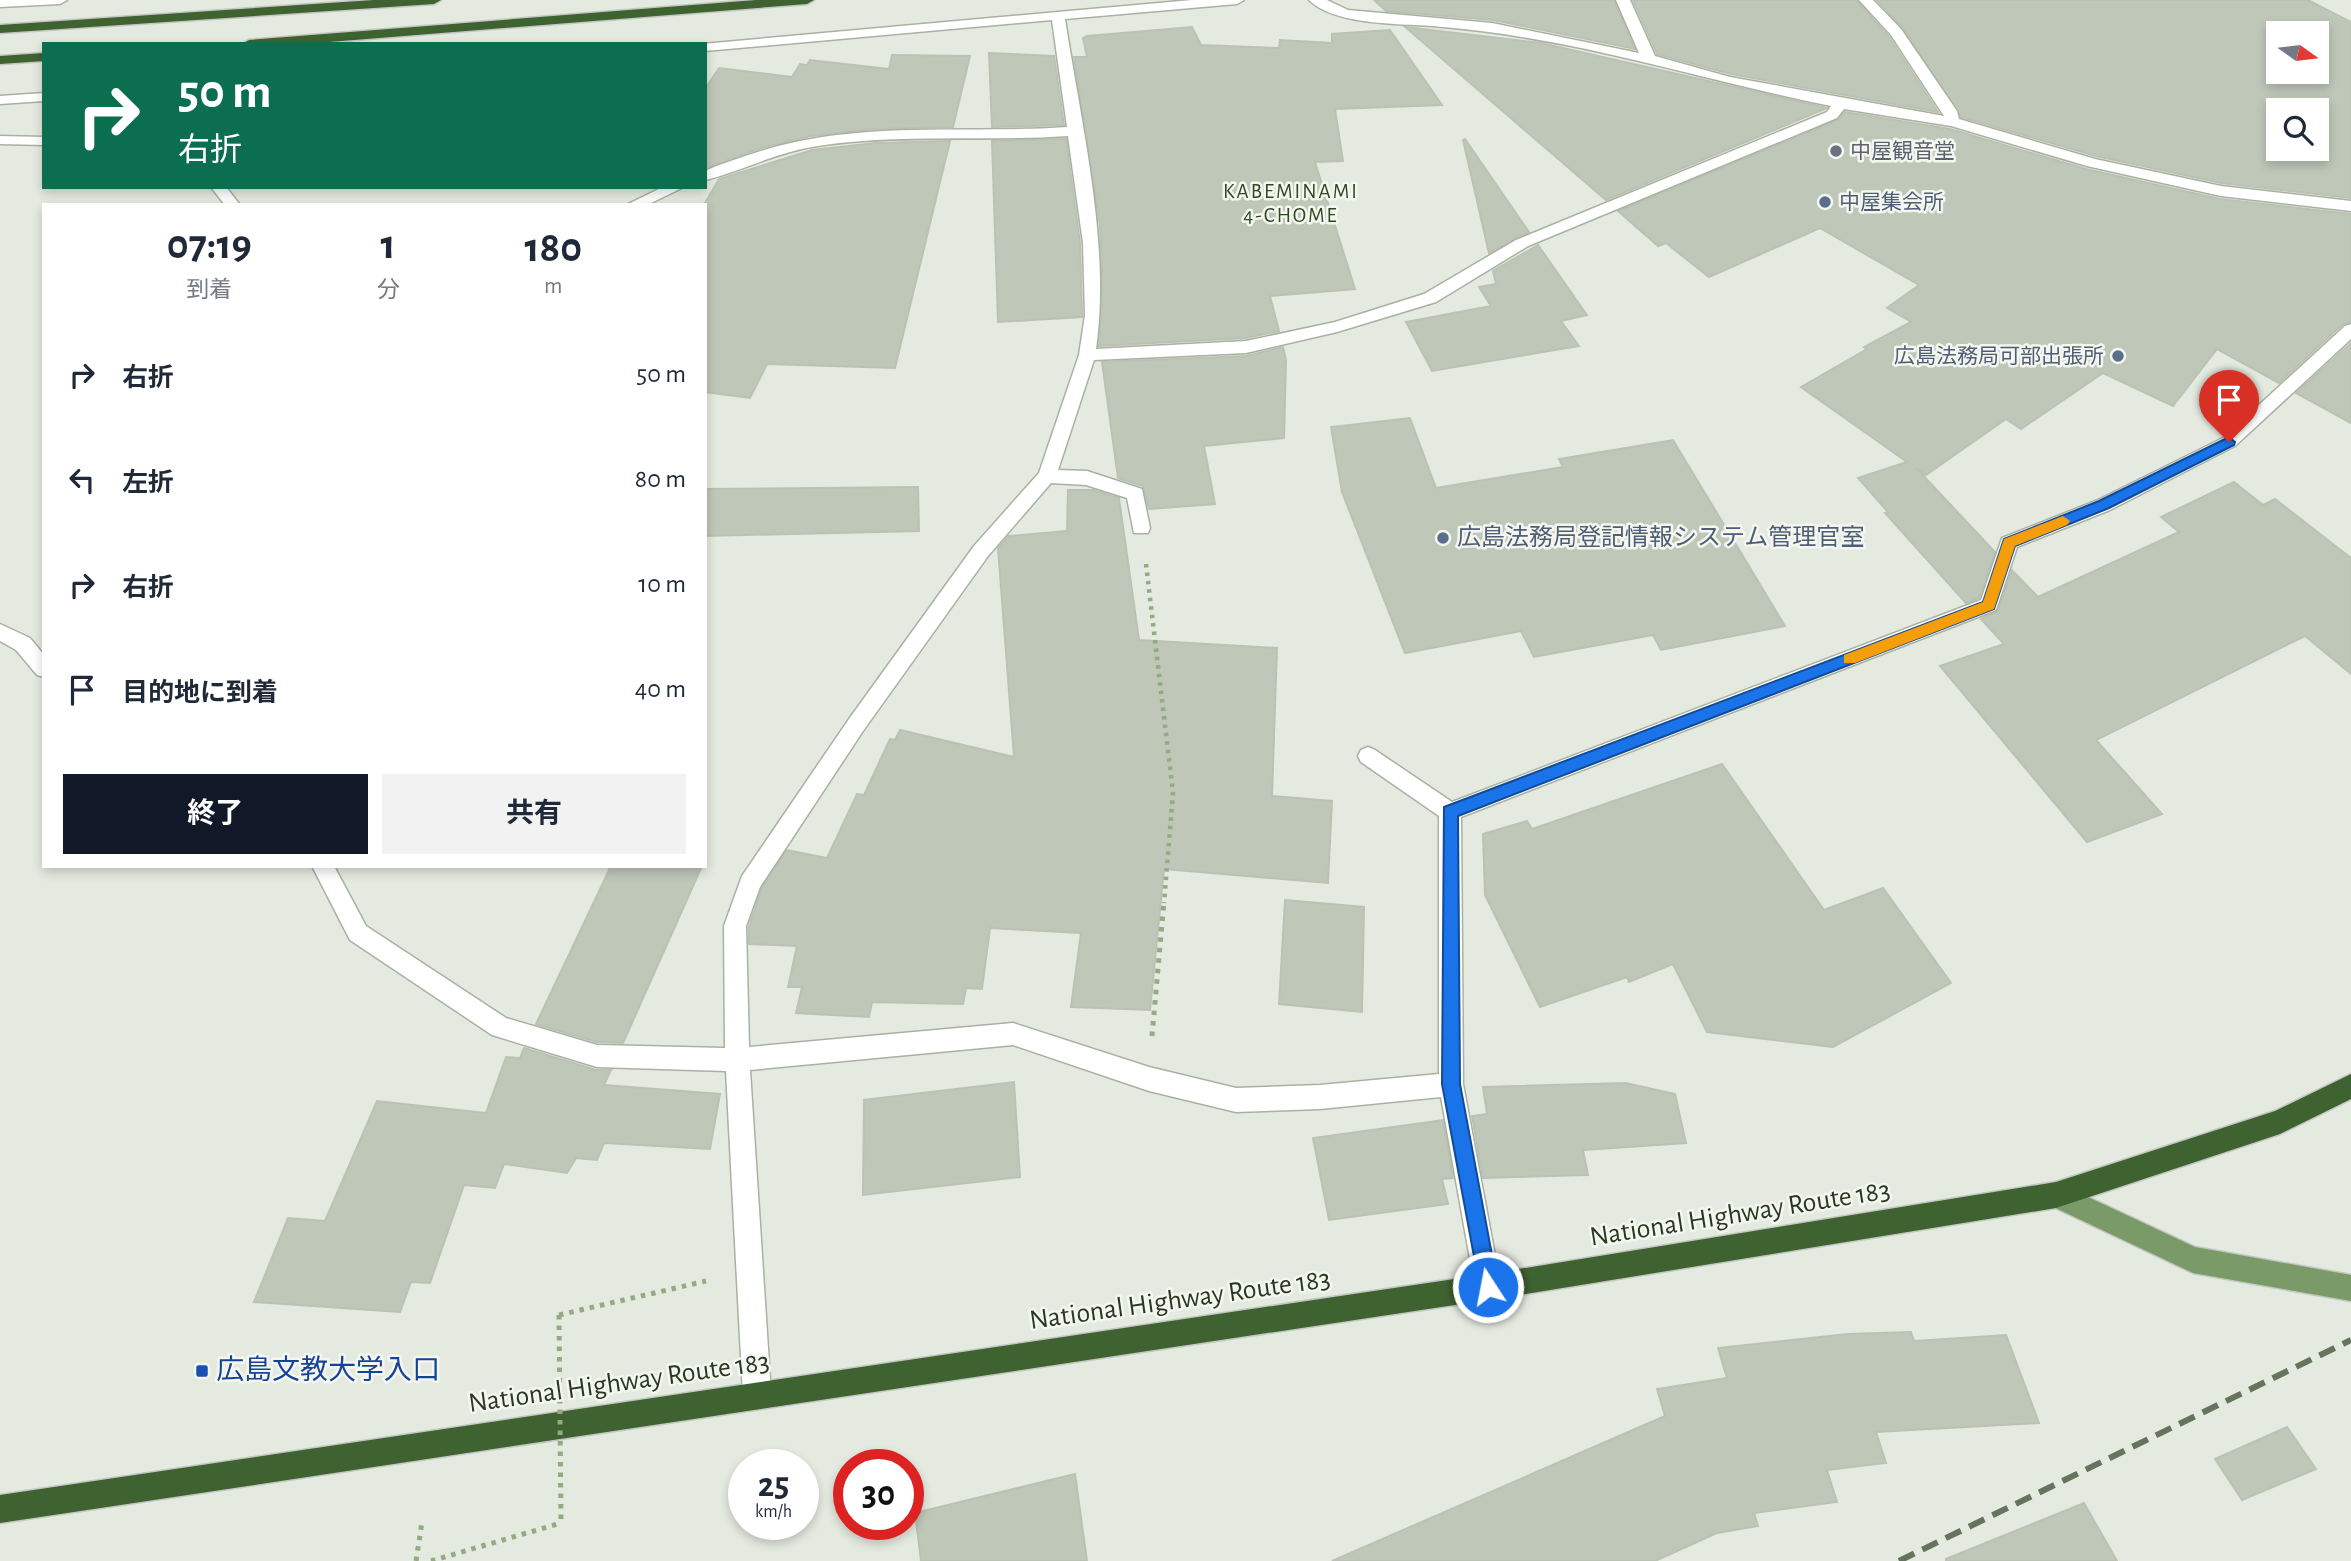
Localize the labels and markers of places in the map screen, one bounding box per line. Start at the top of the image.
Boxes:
place label: 中屋観音堂 [1850,140,1955,162]
marker: 中屋観音堂 [1828,143,1844,159]
place label: 中屋集会所 [1839,191,1944,213]
marker: 中屋集会所 [1817,194,1833,210]
place label: 広島法務局可部出張所 [1894,345,2104,367]
marker: 広島法務局可部出張所 [2110,348,2126,364]
pin [2199,370,2259,442]
place label: 広島法務局登記情報システム管理官室 [1457,524,1864,550]
marker: 広島法務局登記情報システム管理官室 [1435,530,1451,546]
place label: 広島文教大学入口 [216,1355,440,1385]
marker: 広島文教大学入口 [194,1363,210,1379]

